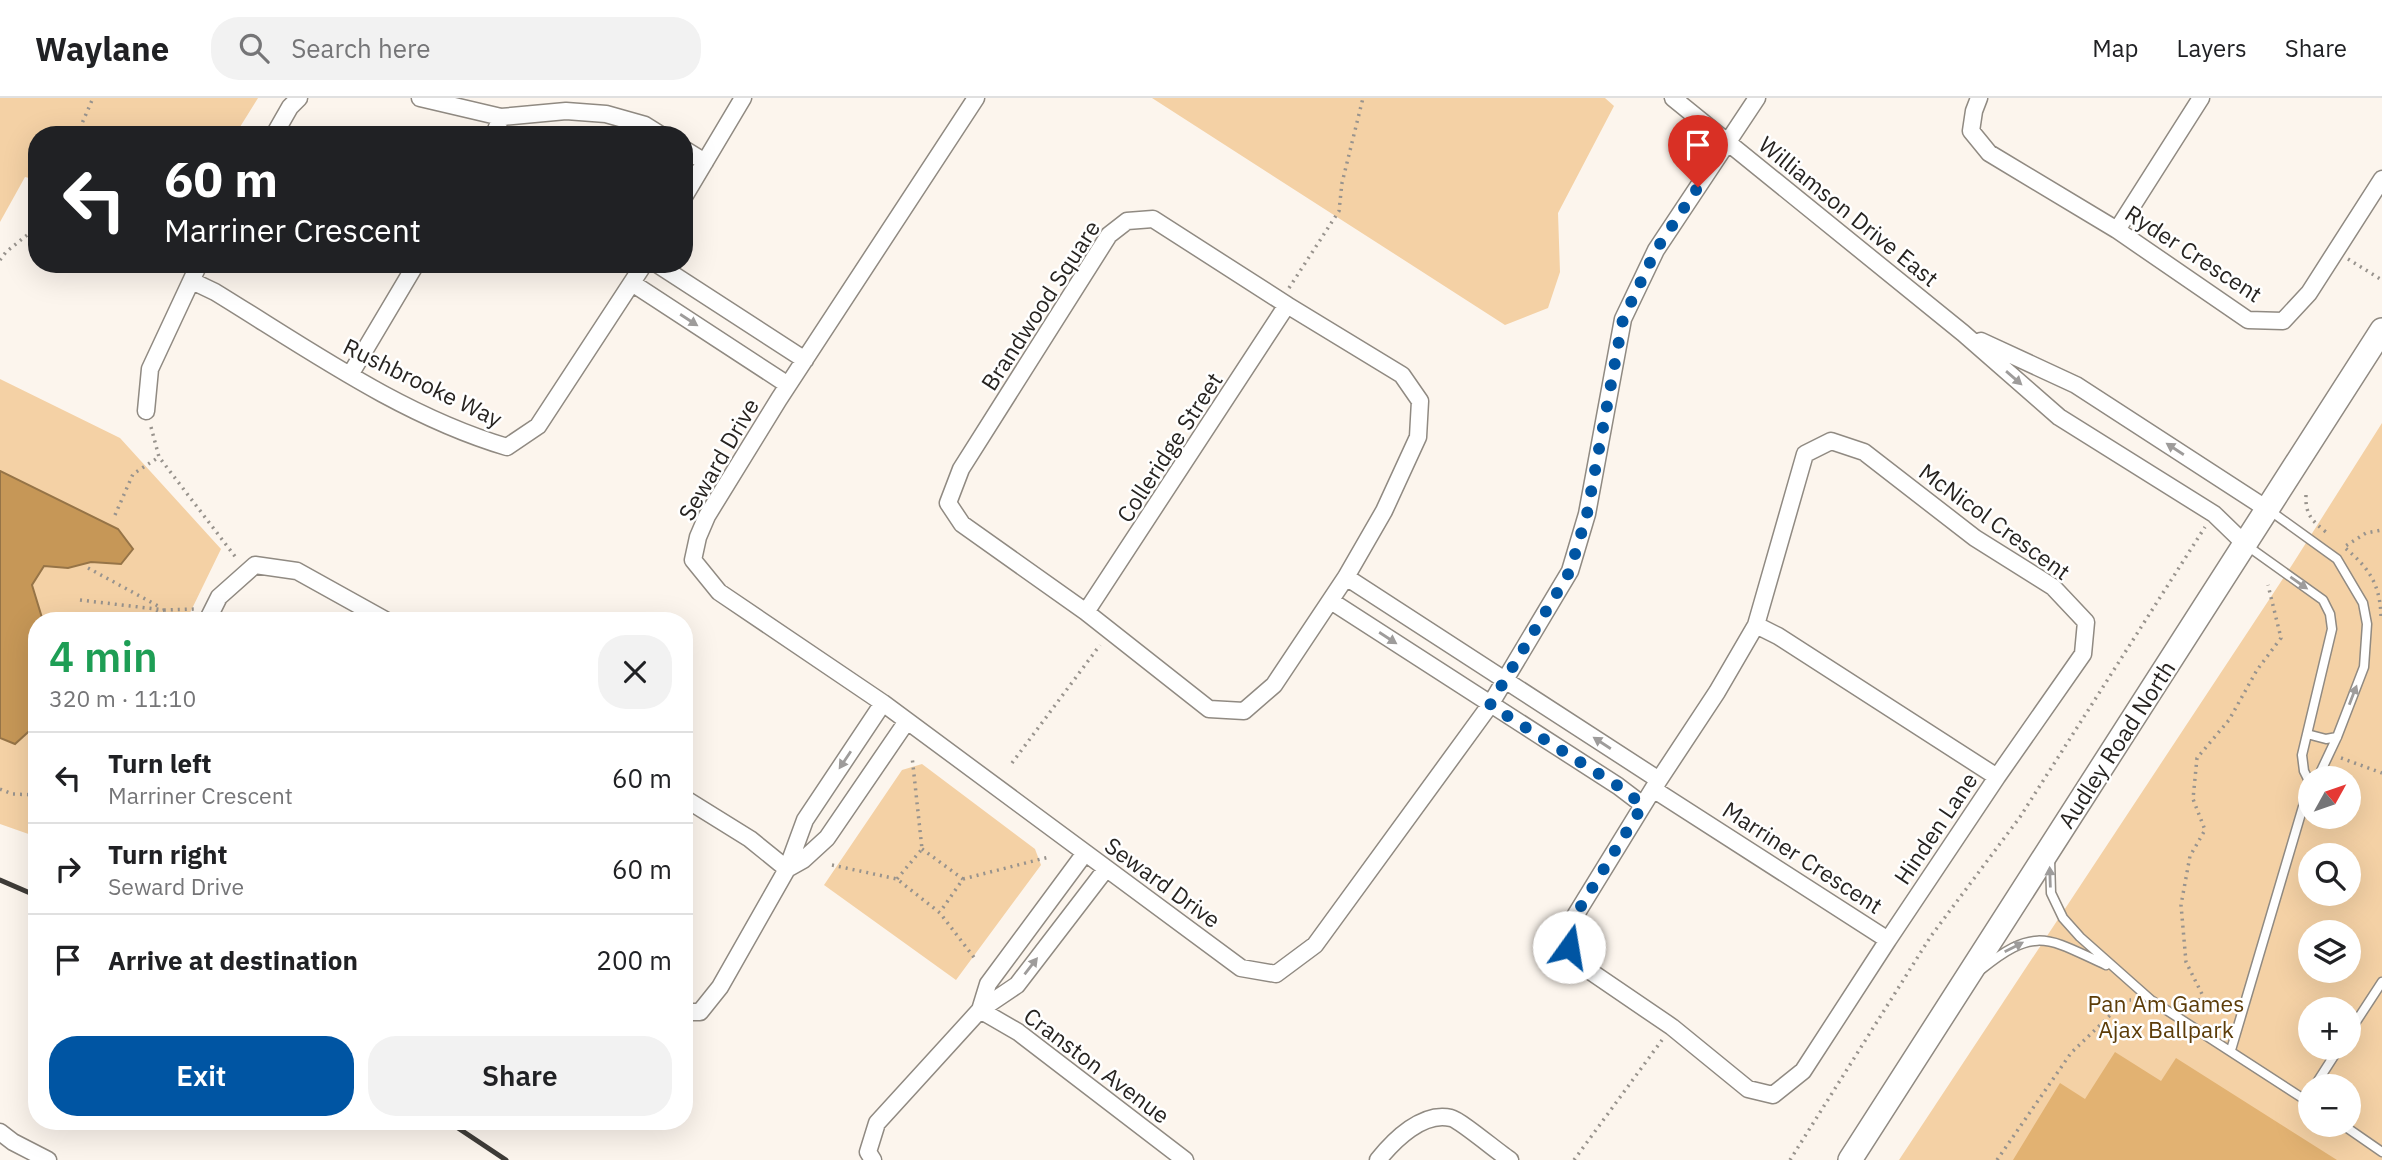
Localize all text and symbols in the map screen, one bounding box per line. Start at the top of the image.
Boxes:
search box [211,17,701,80]
text: Waylane [35,27,169,70]
icon: search [235,29,273,67]
text: Search here [291,31,431,65]
text: Map [2092,32,2139,64]
text: Layers [2177,32,2247,64]
text: Share [2285,32,2347,64]
pin [1668,115,1728,187]
icon: arrive [1679,126,1717,164]
street label: Williamson Drive East [1753,129,1945,293]
text: 60 m [164,147,278,210]
icon: left [49,154,140,245]
street label: Ryder Crescent [2120,198,2268,308]
text: Marriner Crescent [164,209,421,251]
street label: Brandwood Square [974,214,1106,396]
one-way arrow [679,314,699,327]
street label: Rushbrooke Way [339,331,508,434]
street label: Colleridge Street [1109,366,1229,528]
one-way arrow [2006,370,2023,385]
street label: Seward Drive [671,393,765,525]
one-way arrow [2165,443,2184,456]
street label: McNicol Crescent [1913,456,2077,586]
one-way arrow [2290,575,2308,589]
text: 4 min [49,629,158,684]
one-way arrow [1378,632,1398,645]
button: close [598,635,672,709]
street label: Audley Road North [2051,655,2181,833]
text: 320 m · 11:10 [49,683,196,713]
one-way arrow [2347,684,2358,705]
one-way arrow [1592,737,1611,750]
text: Turn left [108,746,211,780]
one-way arrow [839,750,852,769]
icon: left [49,759,87,797]
text: 60 m [612,761,672,795]
street label: Hinden Lane [1886,766,1984,890]
north arrow [2298,766,2361,830]
map controls [2298,766,2361,1137]
text: Marriner Crescent [108,780,293,810]
street label: Marriner Crescent [1717,794,1889,920]
street label: Seward Drive [1099,830,1227,934]
text: Turn right [108,837,227,871]
button: search [2298,843,2361,906]
icon: right [49,850,87,888]
text: 60 m [612,852,672,886]
one-way arrow [2045,865,2056,887]
text: Seward Drive [108,871,244,901]
position arrow [1532,910,1606,984]
button: layers [2298,920,2361,983]
icon: arrive [49,941,87,979]
one-way arrow [2004,941,2024,952]
text: Arrive at destination [108,943,358,977]
text: 200 m [596,943,672,977]
one-way arrow [1024,958,1039,976]
park label: Pan Am Games Ajax Ballpark [2088,988,2244,1044]
button: + [2298,997,2361,1060]
street label: Cranston Avenue [1018,1000,1176,1130]
button: Exit [49,1036,354,1116]
button: Share [368,1036,672,1116]
button: − [2298,1074,2361,1137]

